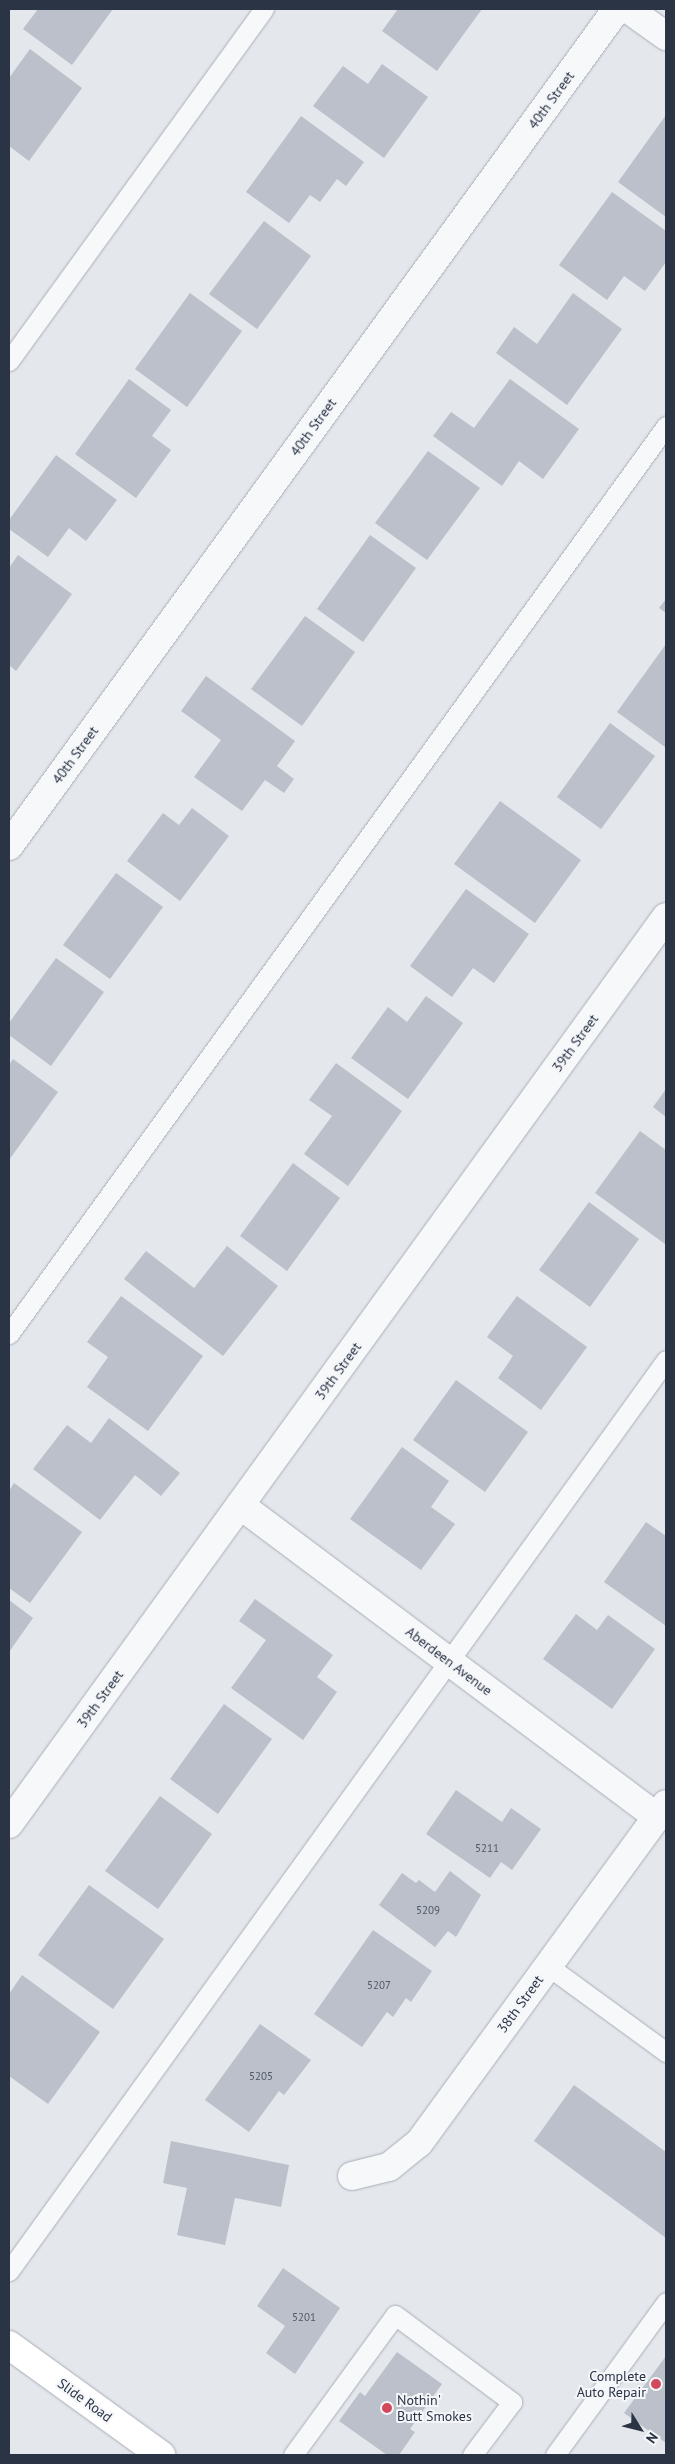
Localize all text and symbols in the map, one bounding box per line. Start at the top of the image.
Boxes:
street label: 40th Street [524,68,578,132]
street label: 40th Street [286,395,340,459]
street label: 40th Street [48,723,102,787]
street label: 39th Street [548,1011,602,1075]
street label: 39th Street [311,1339,365,1403]
street label: Aberdeen Avenue [402,1623,496,1699]
street label: 39th Street [73,1667,127,1731]
house number: 5211 [475,1841,499,1855]
house number: 5209 [416,1903,440,1917]
street label: 38th Street [493,1972,547,2036]
house number: 5207 [367,1978,391,1992]
house number: 5205 [249,2069,273,2083]
house number: 5201 [292,2310,316,2324]
place label: Complete Auto Repair [577,2368,646,2400]
street label: Slide Road [54,2375,116,2425]
marker: Complete Auto Repair [650,2378,662,2390]
place label: Nothin' Butt Smokes [397,2392,472,2424]
marker: Nothin' Butt Smokes [381,2402,393,2414]
north arrow [615,2404,665,2454]
text: N [642,2429,662,2447]

